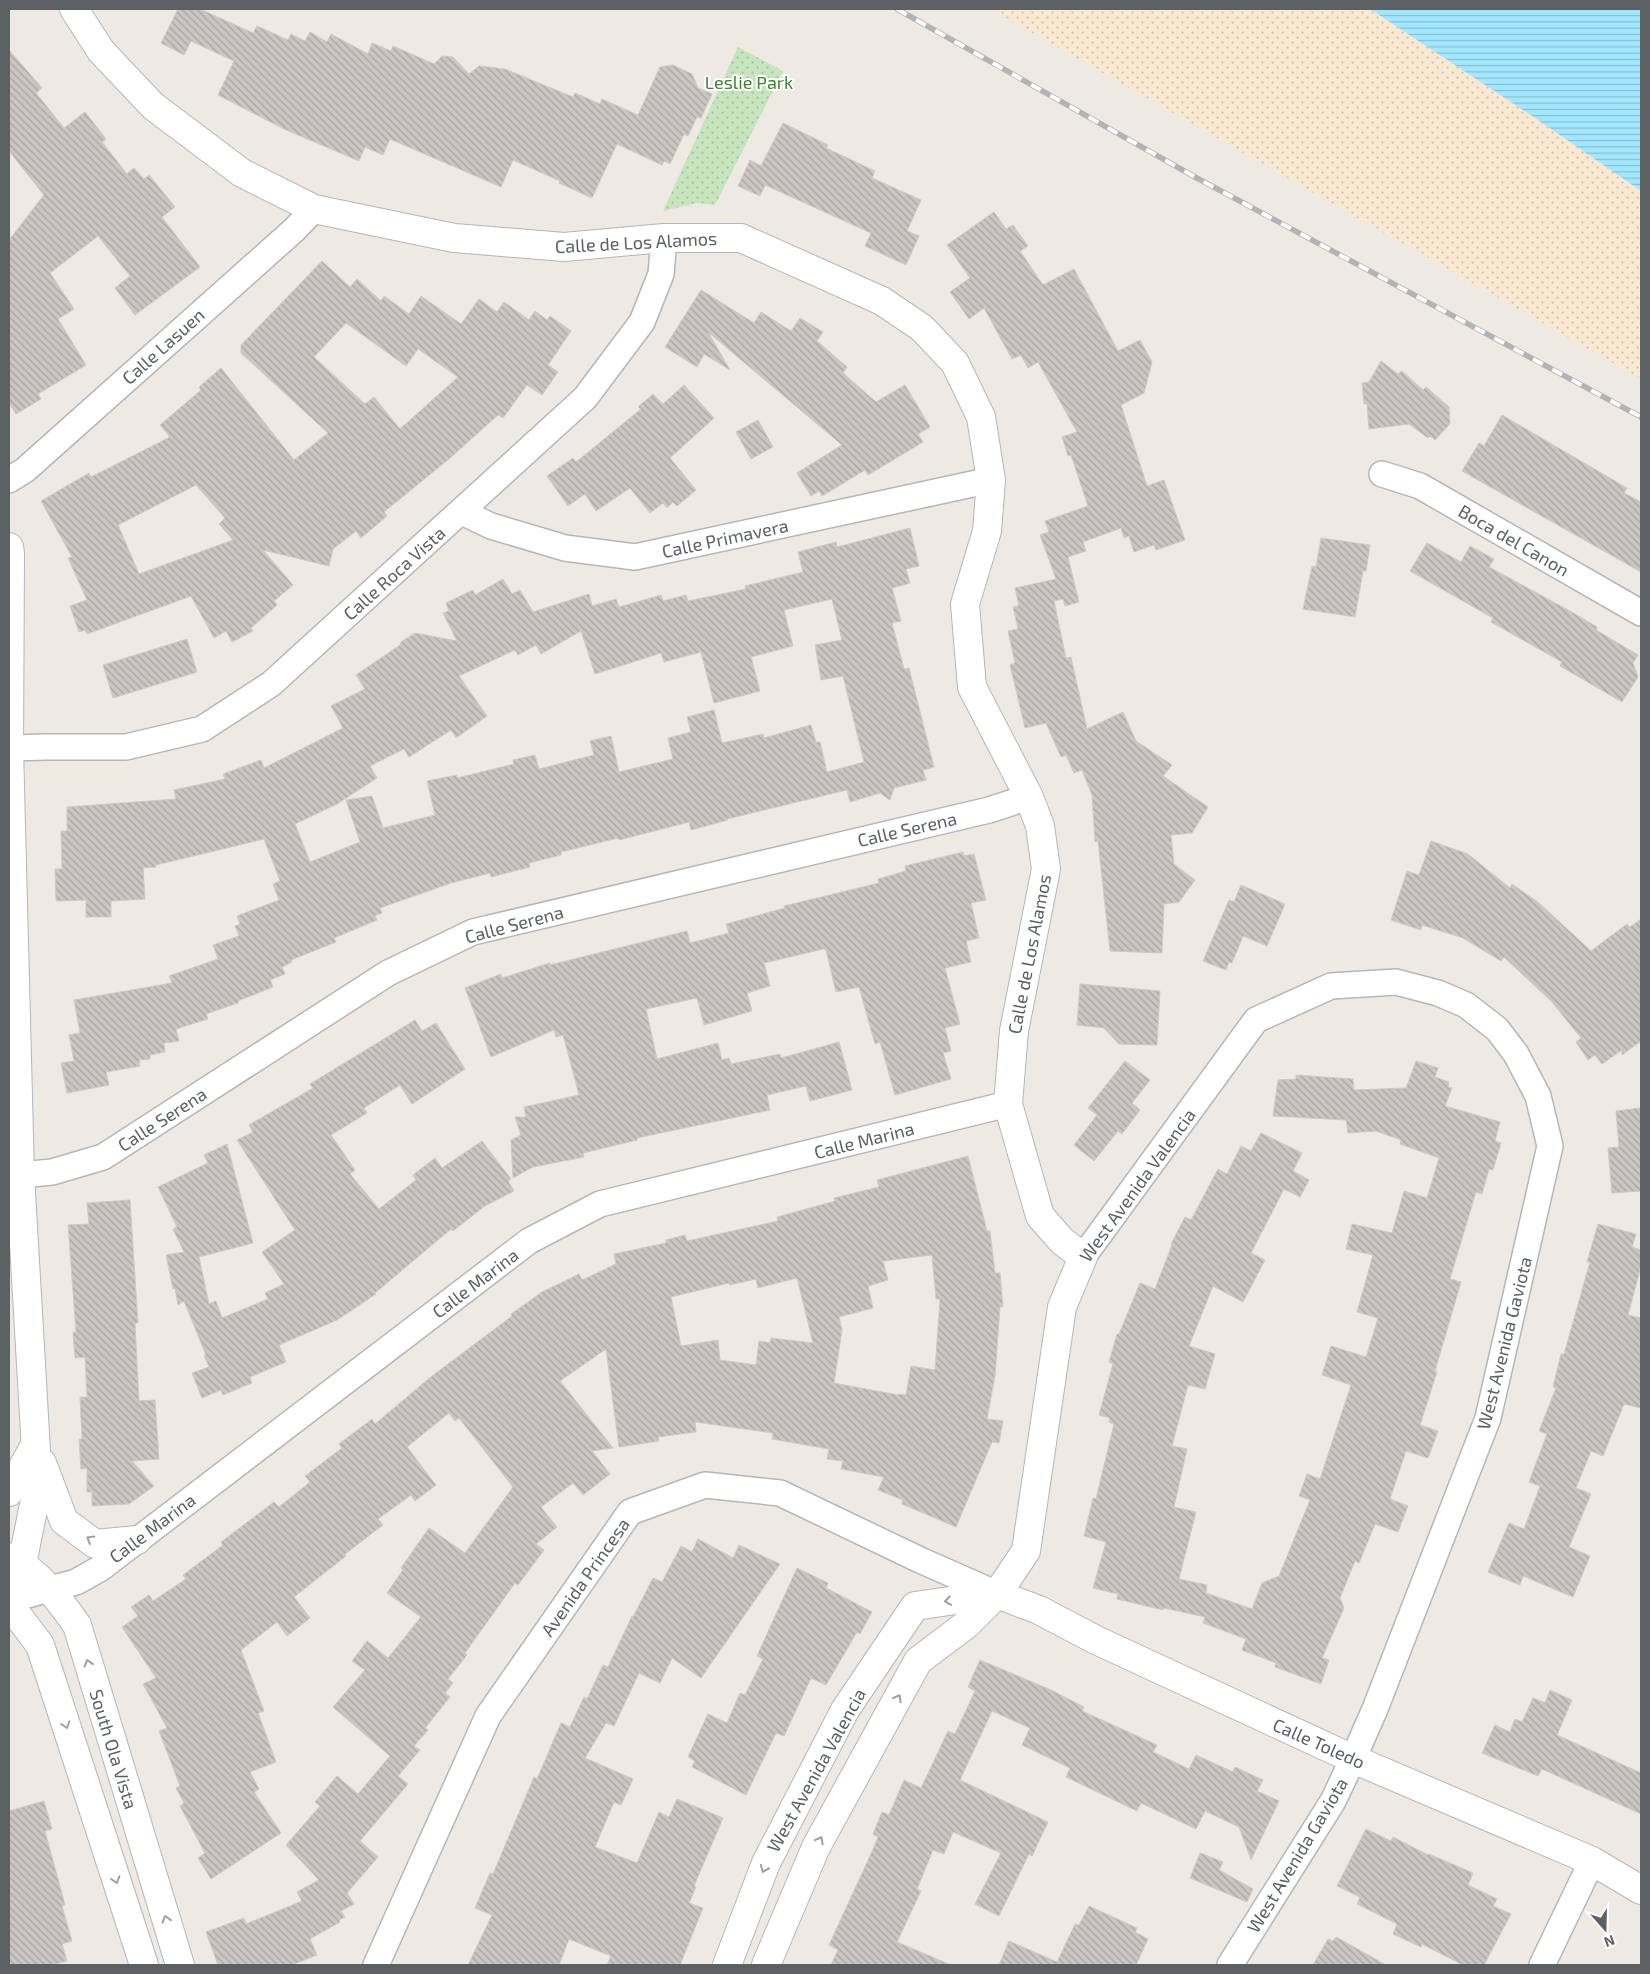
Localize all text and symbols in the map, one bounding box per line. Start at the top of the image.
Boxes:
park label: Leslie Park [705,71,793,93]
street label: Calle de Los Alamos [554,227,718,257]
street label: Calle Lasuen [117,303,209,389]
street label: Boca del Canon [1455,499,1573,581]
street label: Calle Primavera [660,514,790,562]
street label: Calle Roca Vista [339,522,449,624]
street label: Calle Serena [855,807,959,851]
street label: Calle de Los Alamos [1003,872,1055,1036]
street label: Calle Serena [462,900,566,948]
street label: Calle Serena [114,1082,210,1156]
street label: West Avenida Valencia [1074,1104,1200,1266]
street label: Calle Marina [812,1117,916,1163]
street label: Calle Marina [428,1243,522,1323]
street label: West Avenida Gaviota [1472,1254,1536,1432]
street label: Calle Marina [105,1488,199,1568]
street label: Avenida Princesa [536,1514,634,1640]
one-way arrow [86,1535,95,1545]
one-way arrow [944,1595,952,1606]
one-way arrow [84,1659,94,1667]
street label: West Avenida Valencia [762,1684,870,1856]
street label: South Ola Vista [85,1686,143,1812]
one-way arrow [892,1694,902,1703]
street label: Calle Toledo [1270,1713,1368,1773]
one-way arrow [61,1721,71,1729]
street label: West Avenida Gaviota [1242,1773,1352,1937]
one-way arrow [814,1837,824,1846]
one-way arrow [759,1864,770,1873]
one-way arrow [110,1875,120,1884]
north arrow [1580,1904,1630,1954]
one-way arrow [162,1915,172,1923]
text: N [1602,1932,1617,1951]

